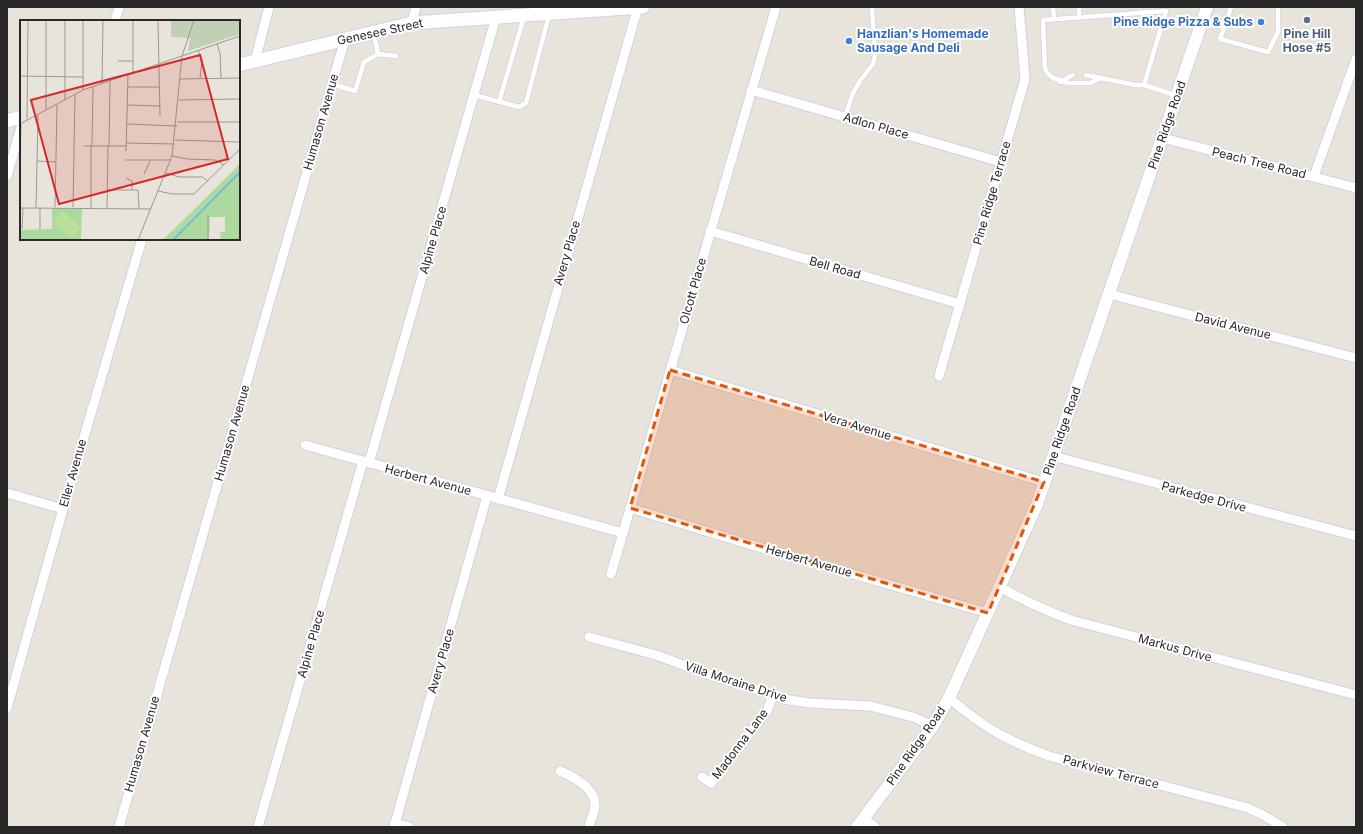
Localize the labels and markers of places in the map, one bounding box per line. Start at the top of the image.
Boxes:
place label: Pine Ridge Pizza & Subs [1113,14,1253,29]
marker: Pine Hill Hose #5 [1302,15,1312,25]
marker: Pine Ridge Pizza & Subs [1256,17,1266,27]
place label: Hanzlian's Homemade Sausage And Deli [857,26,989,55]
place label: Pine Hill Hose #5 [1283,26,1332,55]
marker: Hanzlian's Homemade Sausage And Deli [844,36,854,46]

